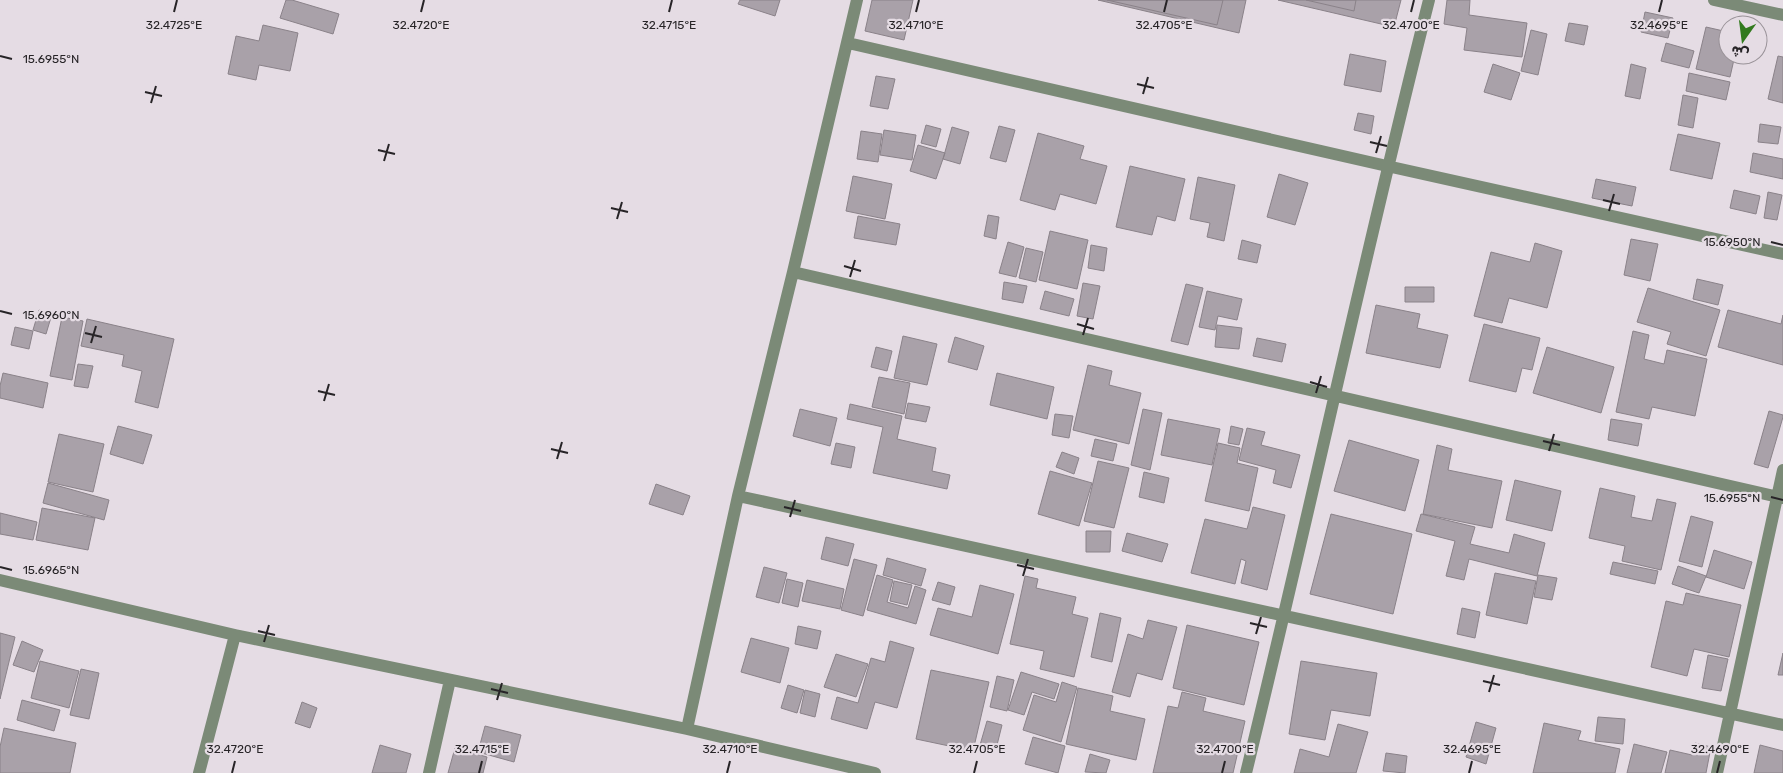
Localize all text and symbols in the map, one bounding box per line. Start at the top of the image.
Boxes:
north arrow [1718,15,1768,65]
text: 32.4725°E [146,18,202,32]
text: 32.4720°E [392,18,450,32]
text: 32.4715°E [642,18,696,32]
text: 32.4710°E [888,18,944,32]
text: 32.4705°E [1135,18,1193,32]
text: 32.4700°E [1382,18,1440,32]
text: 32.4695°E [1630,18,1688,32]
text: ش [1729,42,1751,63]
text: 15.6955°N [23,52,79,66]
text: 15.6950°N [1703,235,1761,249]
text: 15.6960°N [22,308,80,322]
text: 15.6955°N [1704,491,1760,505]
text: 15.6965°N [23,563,79,577]
text: 32.4720°E [206,742,264,756]
text: 32.4715°E [455,742,509,756]
text: 32.4710°E [702,742,758,756]
text: 32.4705°E [948,742,1006,756]
text: 32.4700°E [1196,742,1254,756]
text: 32.4695°E [1443,742,1501,756]
text: 32.4690°E [1691,742,1749,756]

